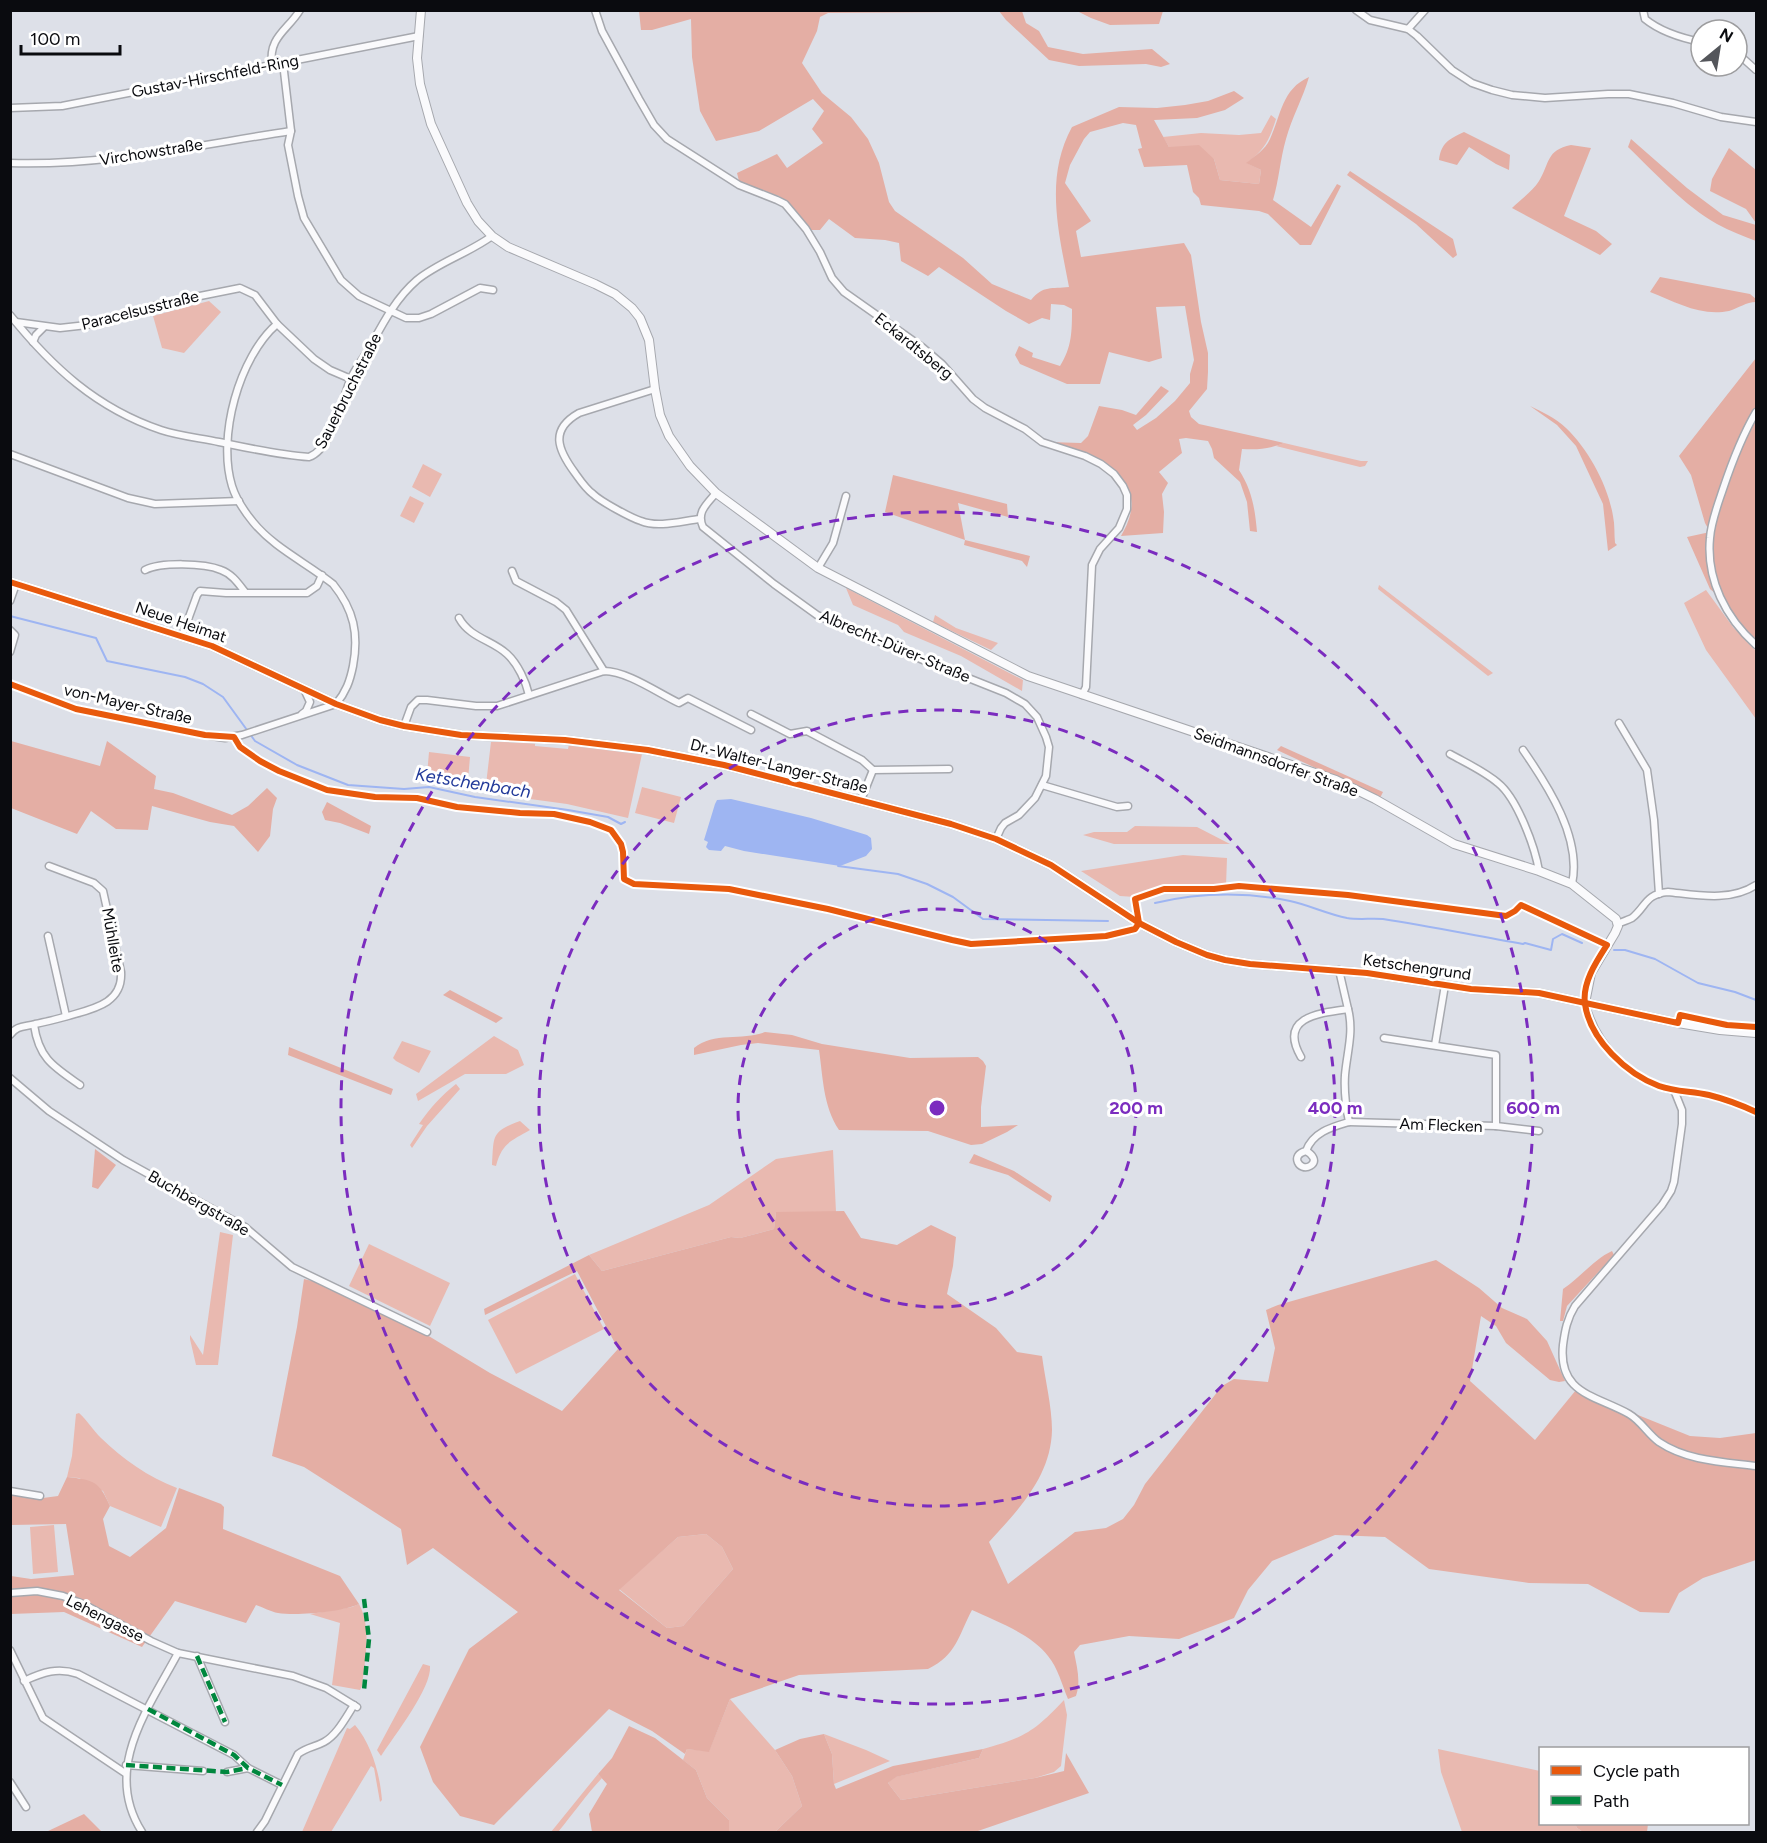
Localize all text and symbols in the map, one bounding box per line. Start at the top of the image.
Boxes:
scale bar [21,18,120,56]
north arrow [1689,18,1749,78]
text: N [1716,24,1736,47]
text: 100 m [30,28,80,50]
street label: Gustav-Hirschfeld-Ring [130,50,300,102]
street label: Virchowstraße [98,134,204,170]
street label: Paracelsusstraße [79,286,201,334]
street label: Eckardtsberg [871,309,957,383]
street label: Sauerbruchstraße [311,330,385,452]
street label: Neue Heimat [133,598,229,646]
street label: Albrecht-Dürer-Straße [817,606,973,686]
street label: von-Mayer-Straße [62,680,194,728]
street label: Seidmannsdorfer Straße [1191,723,1361,801]
street label: Dr.-Walter-Langer-Straße [688,735,870,797]
water label: Ketschenbach [414,763,532,803]
street label: Mühlleite [98,906,128,974]
street label: Ketschengrund [1362,950,1472,984]
text: 200 m [1109,1097,1163,1119]
text: 400 m [1308,1097,1362,1119]
text: 600 m [1506,1097,1560,1119]
centre of rings [927,1098,947,1118]
street label: Am Flecken [1399,1114,1483,1136]
street label: Buchbergstraße [145,1166,253,1240]
street label: Lehengasse [63,1590,147,1646]
legend [1539,1747,1749,1825]
text: Cycle path [1593,1760,1680,1782]
text: Path [1593,1790,1629,1812]

